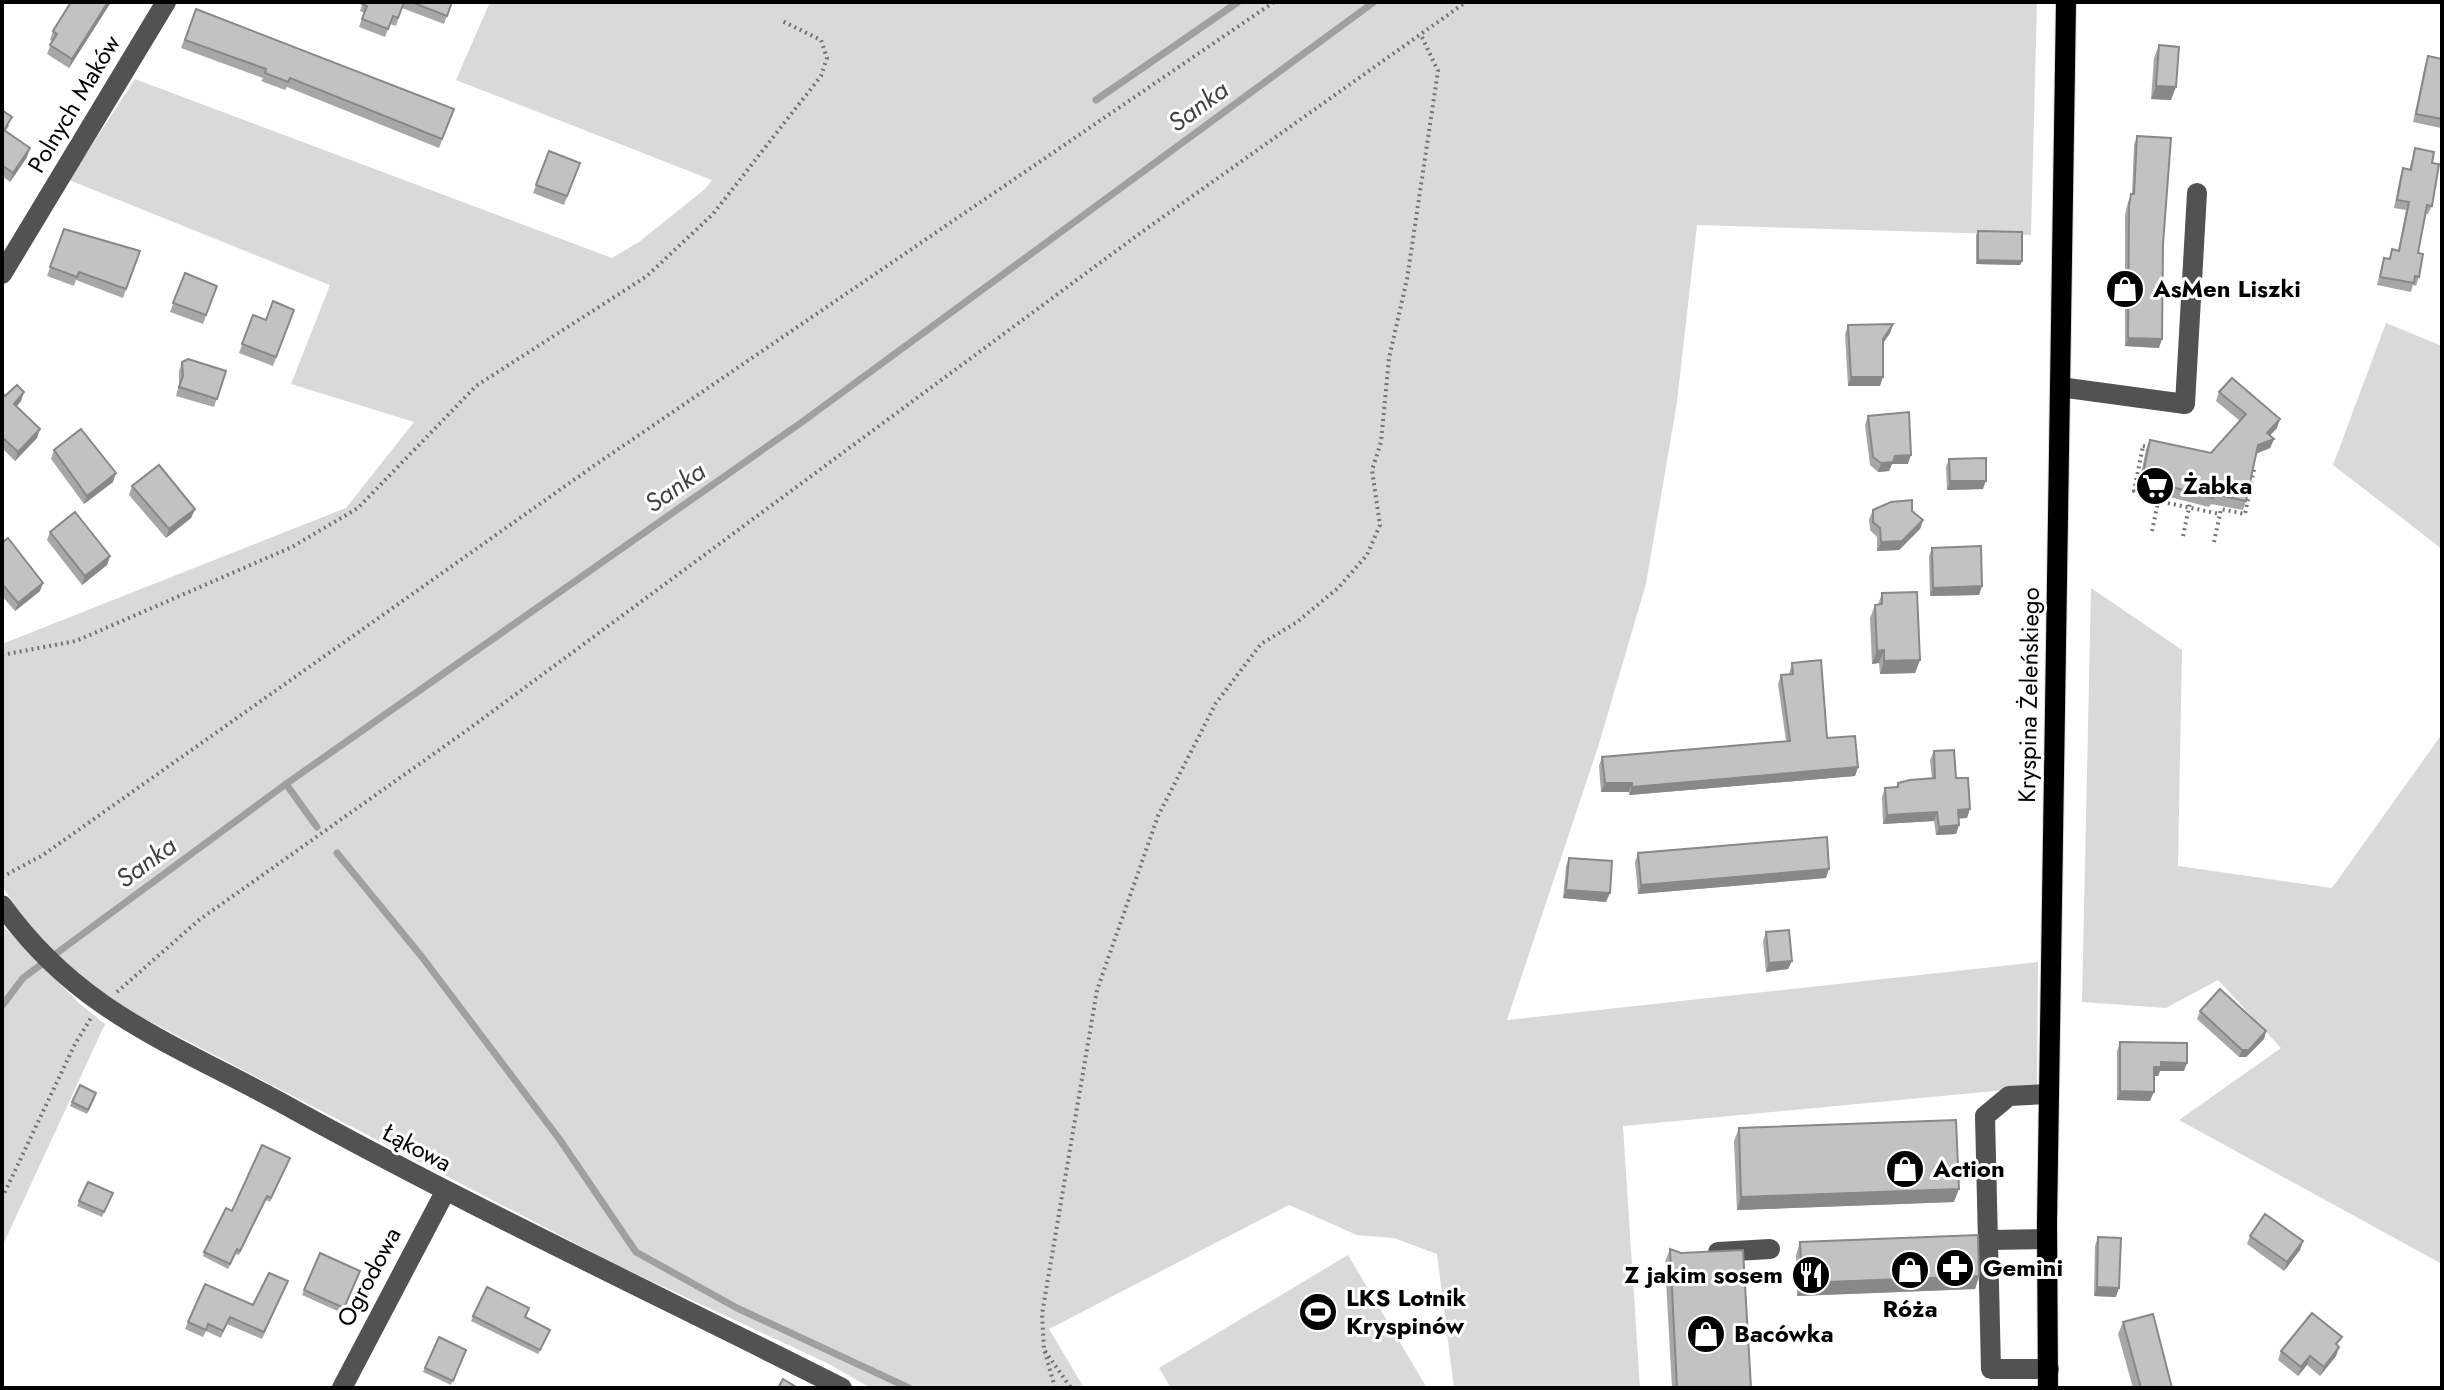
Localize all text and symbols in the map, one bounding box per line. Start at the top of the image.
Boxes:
street label: Polnych Maków [19,28,129,179]
water label: Sanka [1160,71,1237,141]
shop icon: AsMen Liszki [2104,268,2146,310]
place label: AsMen Liszki [2152,271,2301,306]
water label: Sanka [637,452,714,522]
supermarket icon: Żabka [2134,465,2176,507]
place label: Żabka [2183,468,2252,503]
street label: Kryspina Żeleńskiego [2009,587,2048,803]
water label: Sanka [108,827,185,897]
street label: Łąkowa [376,1114,458,1180]
shop icon: Action [1884,1148,1926,1190]
place label: Action [1932,1151,2005,1186]
street label: Ogrodowa [328,1221,409,1333]
pharmacy icon: Gemini [1934,1247,1976,1289]
shop icon: Róża [1889,1249,1931,1291]
place label: Gemini [1983,1250,2063,1285]
restaurant icon: Z jakim sosem [1790,1254,1832,1296]
place label: Z jakim sosem [1625,1257,1783,1292]
place label: LKS Lotnik Kryspinów [1346,1280,1467,1343]
sports icon: LKS Lotnik Kryspinów [1297,1291,1339,1333]
place label: Róża [1882,1291,1938,1326]
shop icon: Bacówka [1685,1313,1727,1355]
place label: Bacówka [1734,1316,1834,1351]

